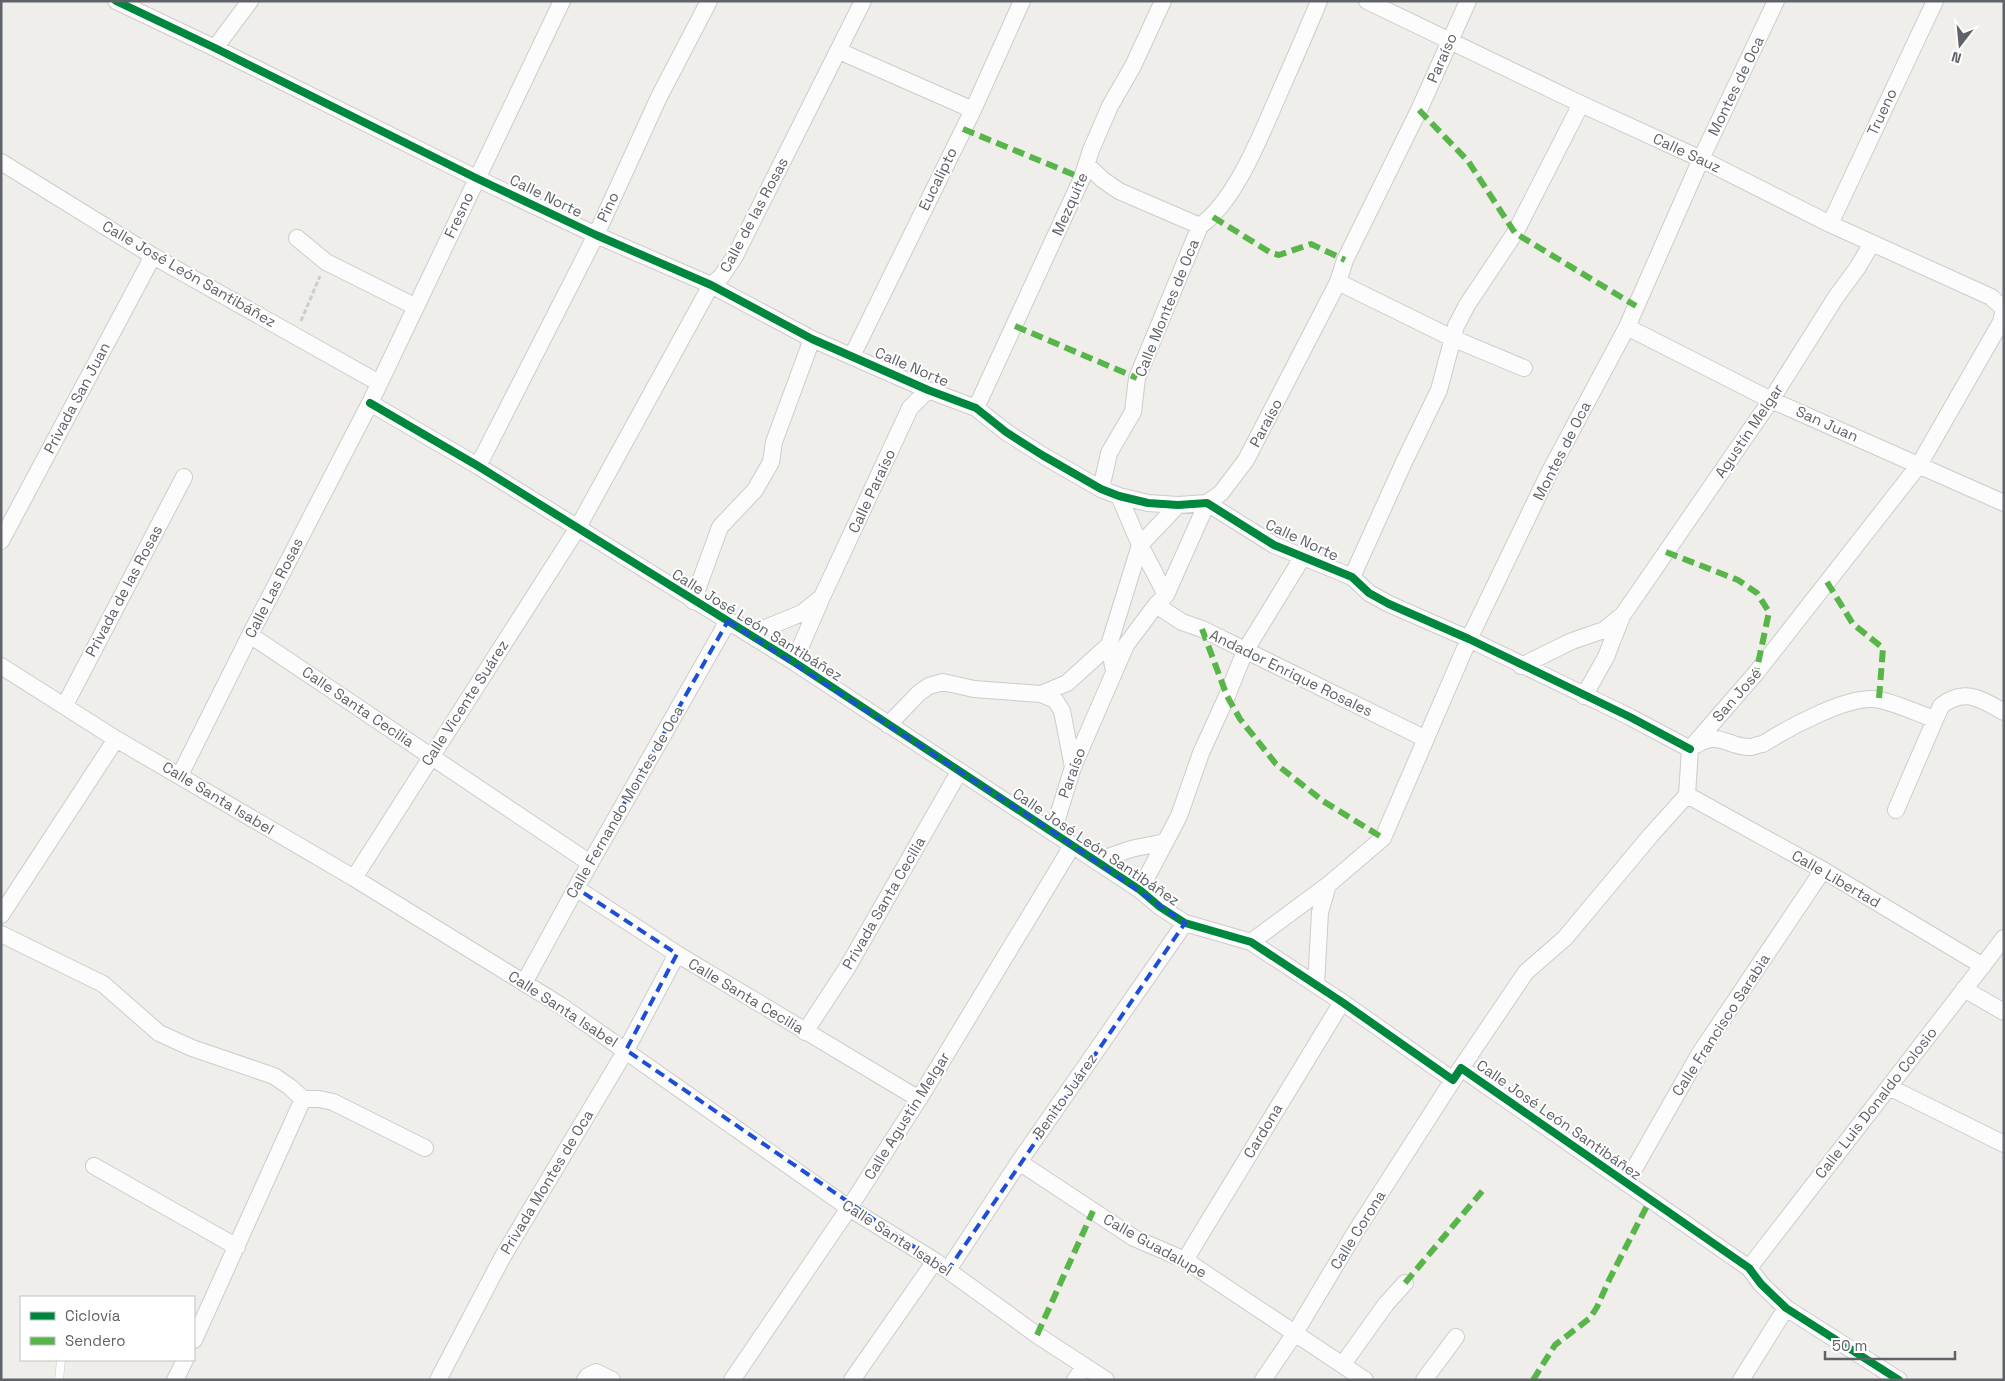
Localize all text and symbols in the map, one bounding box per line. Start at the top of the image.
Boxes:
north arrow [1935,20,1985,70]
street label: Paraíso [1422,30,1461,86]
street label: Montes de Oca [1703,33,1768,139]
text: N [1949,48,1963,67]
street label: Trueno [1862,85,1901,138]
street label: Calle Sauz [1650,129,1724,177]
street label: Eucalipto [914,144,961,213]
street label: Calle de las Rosas [715,154,792,276]
street label: Mezquite [1047,169,1092,238]
street label: Calle Norte [507,170,586,221]
street label: Fresno [440,189,477,241]
street label: Pino [592,189,623,225]
street label: Calle José León Santibáñez [99,216,279,331]
street label: Calle Montes de Oca [1130,236,1203,379]
street label: Privada San Juan [39,339,114,457]
street label: Calle Norte [872,342,952,391]
street label: Agustín Melgar [1710,380,1787,481]
street label: Paraíso [1245,395,1286,450]
street label: Montes de Oca [1528,398,1595,503]
street label: San Juan [1793,401,1861,446]
street label: Calle Paraíso [844,446,899,536]
street label: Calle Norte [1263,514,1342,565]
street label: Privada de las Rosas [81,522,166,660]
street label: Calle Las Rosas [240,534,307,641]
street label: Calle José León Santibáñez [669,564,846,685]
street label: Andador Enrique Rosales [1206,625,1376,720]
street label: Calle Vicente Suárez [417,636,512,769]
street label: Calle Santa Cecilia [298,662,418,751]
street label: San José [1708,664,1765,726]
street label: Calle Fernando Montes de Oca [562,702,688,901]
street label: Paraíso [1054,745,1089,801]
street label: Calle Santa Isabel [159,757,278,838]
street label: Calle José León Santibáñez [1009,784,1183,910]
street label: Privada Santa Cecilia [838,833,929,972]
street label: Calle Libertad [1788,846,1884,912]
street label: Calle Francisco Sarabia [1667,950,1774,1100]
street label: Calle Santa Cecilia [685,954,808,1038]
street label: Calle Santa Isabel [505,966,622,1051]
street label: Calle Luis Donaldo Colosio [1810,1023,1941,1182]
street label: Calle Agustín Melgar [860,1048,954,1183]
street label: Benito Juárez [1028,1049,1101,1142]
street label: Calle José León Santibáñez [1473,1055,1646,1184]
street label: Cardona [1239,1100,1286,1162]
street label: Privada Montes de Oca [496,1106,597,1257]
street label: Calle Corona [1326,1186,1390,1273]
street label: Calle Santa Isabel [839,1195,956,1280]
street label: Calle Guadalupe [1100,1209,1210,1282]
legend [20,1296,195,1361]
text: Ciclovía [65,1306,121,1325]
scale bar [1825,1328,1955,1360]
text: Sendero [65,1331,125,1350]
text: 50 m [1832,1336,1867,1355]

